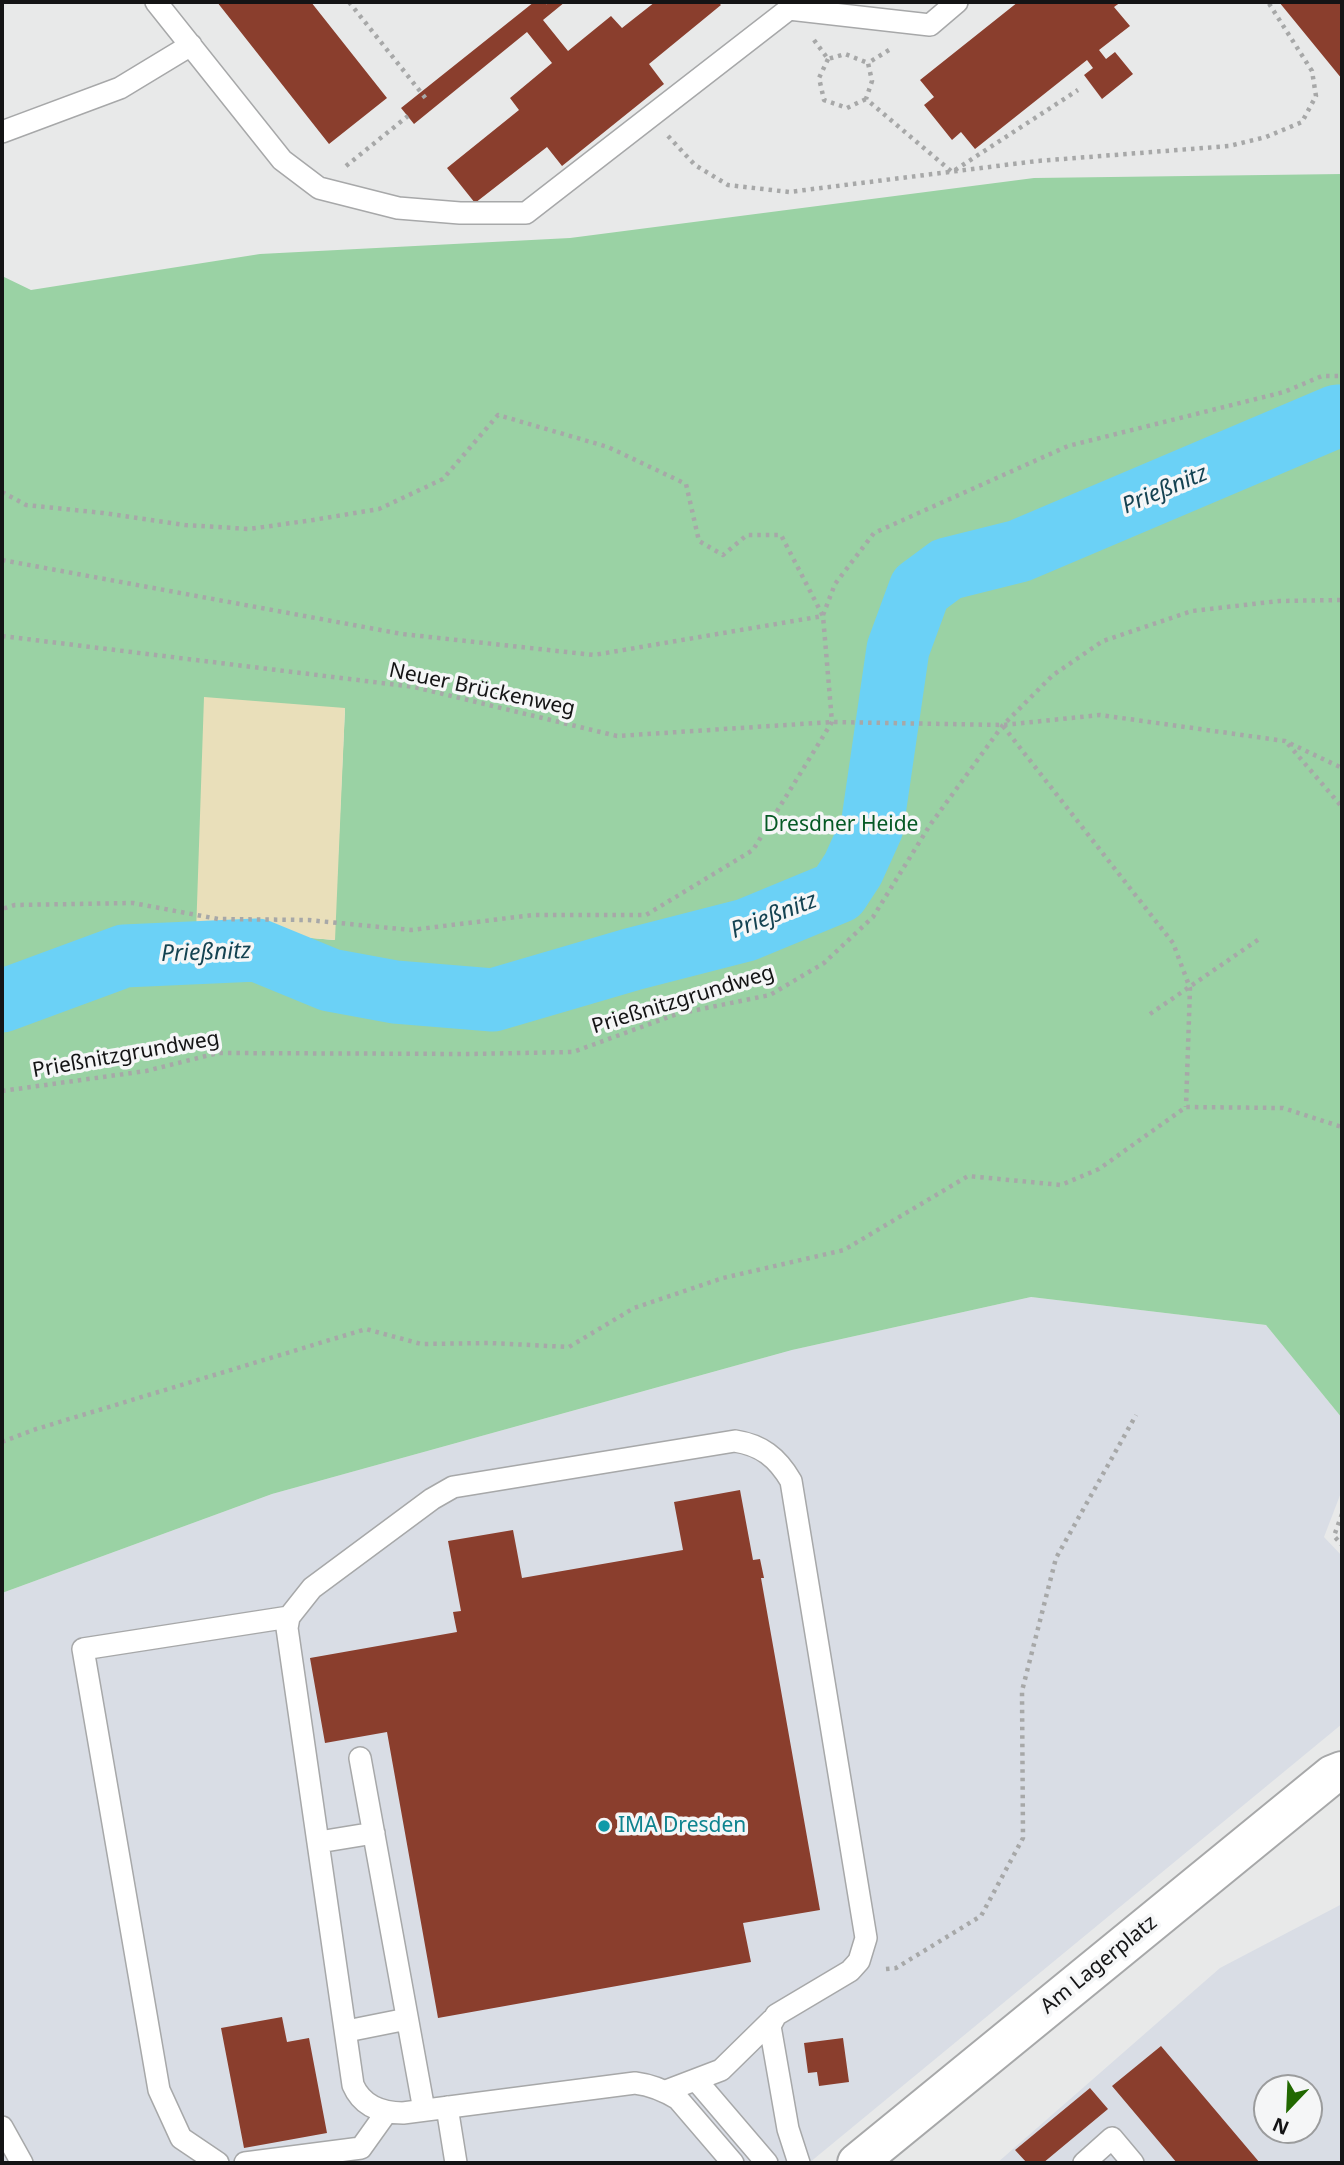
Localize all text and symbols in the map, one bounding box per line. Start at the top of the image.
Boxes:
water label: Prießnitz [1118,460,1212,520]
street label: Neuer Brückenweg [387,658,577,722]
park label: Dresdner Heide [764,812,918,838]
water label: Prießnitz [727,887,821,945]
water label: Prießnitz [160,938,252,968]
street label: Prießnitzgrundweg [589,960,777,1040]
street label: Prießnitzgrundweg [31,1026,221,1084]
place label: IMA Dresden [618,1813,746,1839]
marker: IMA Dresden [596,1818,612,1834]
street label: Am Lagerplatz [1036,1910,1162,2020]
north arrow [1253,2074,1323,2144]
text: N [1268,2112,1293,2141]

